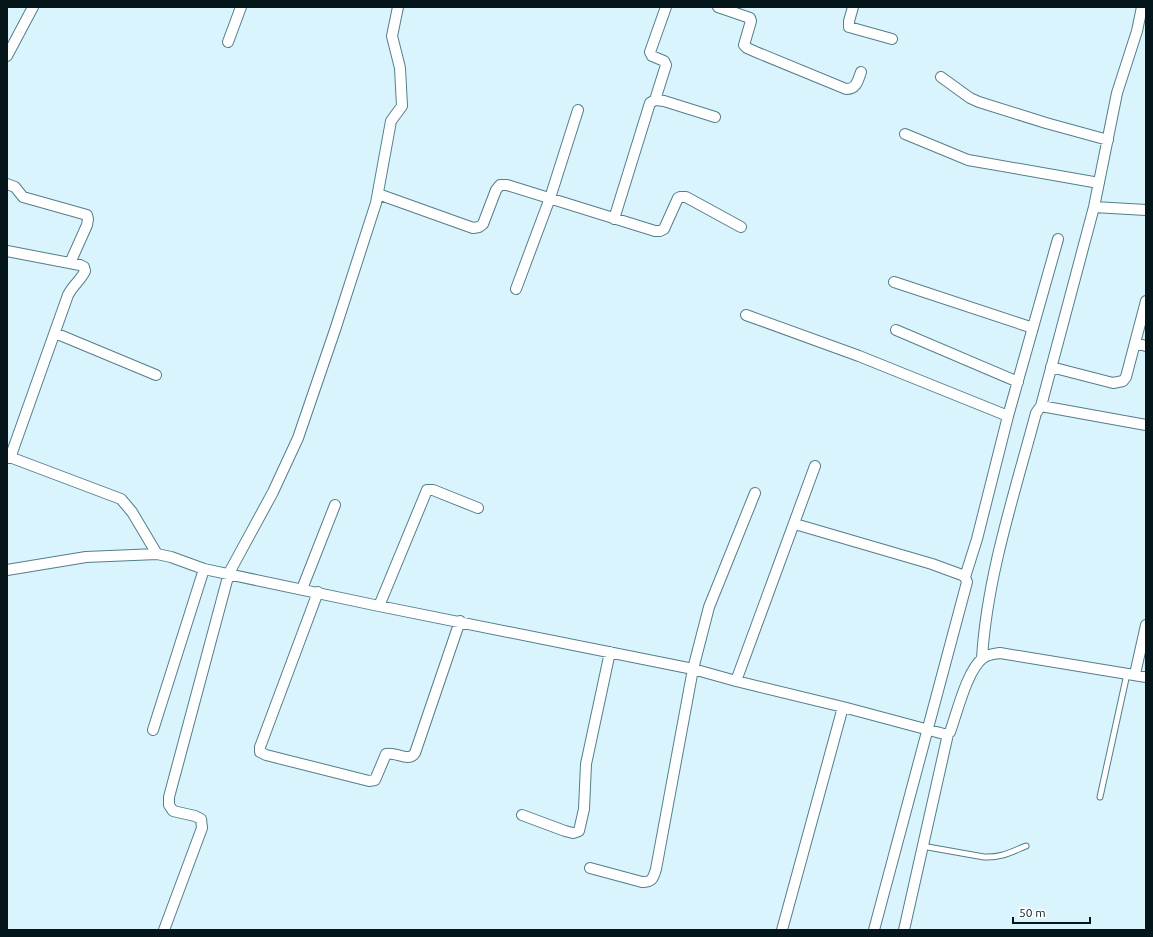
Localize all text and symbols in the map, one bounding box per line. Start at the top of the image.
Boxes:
scale bar [1013,899,1090,925]
text: 50 m [1019,906,1046,919]

